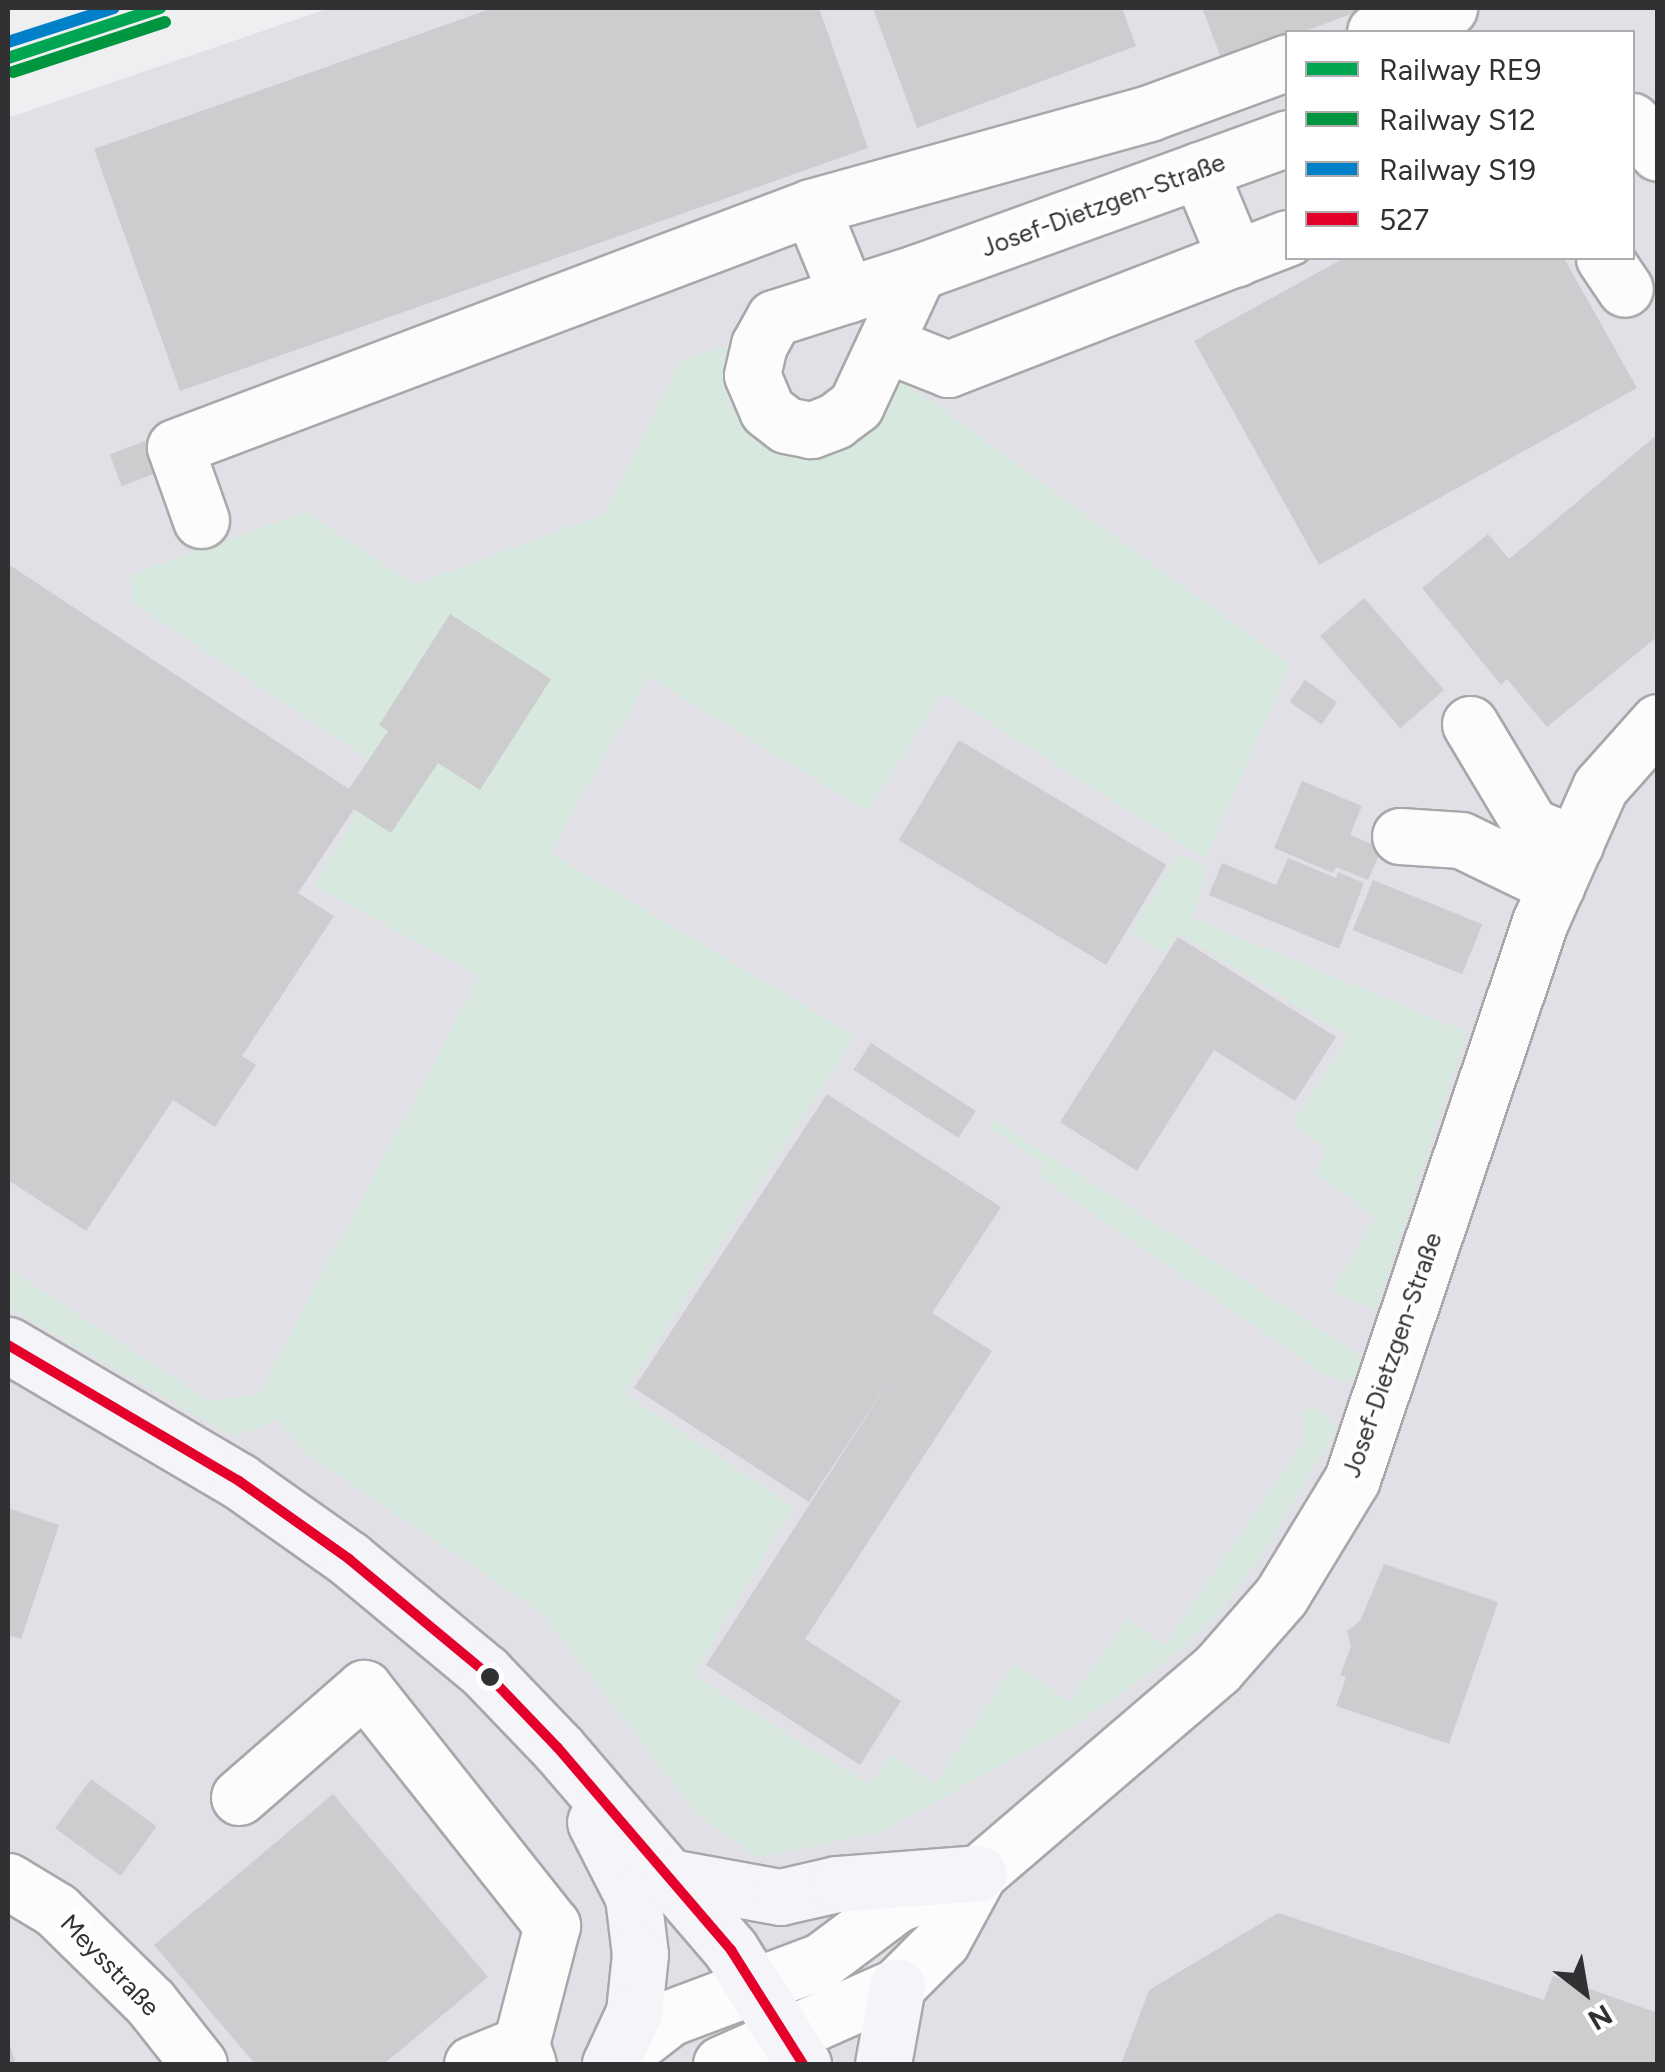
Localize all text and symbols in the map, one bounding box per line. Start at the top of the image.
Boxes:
legend [1285,30,1635,260]
text: Railway RE9 [1379,51,1542,88]
text: Railway S12 [1379,101,1536,138]
street label: Josef-Dietzgen-Straße [977,147,1229,263]
text: Railway S19 [1379,151,1536,188]
text: 527 [1379,201,1429,238]
street label: Josef-Dietzgen-Straße [1336,1229,1448,1481]
unlabelled marker [480,1667,500,1687]
street label: Meysstraße [54,1908,166,2022]
north arrow [1535,1942,1635,2042]
text: N [1582,1998,1618,2038]

